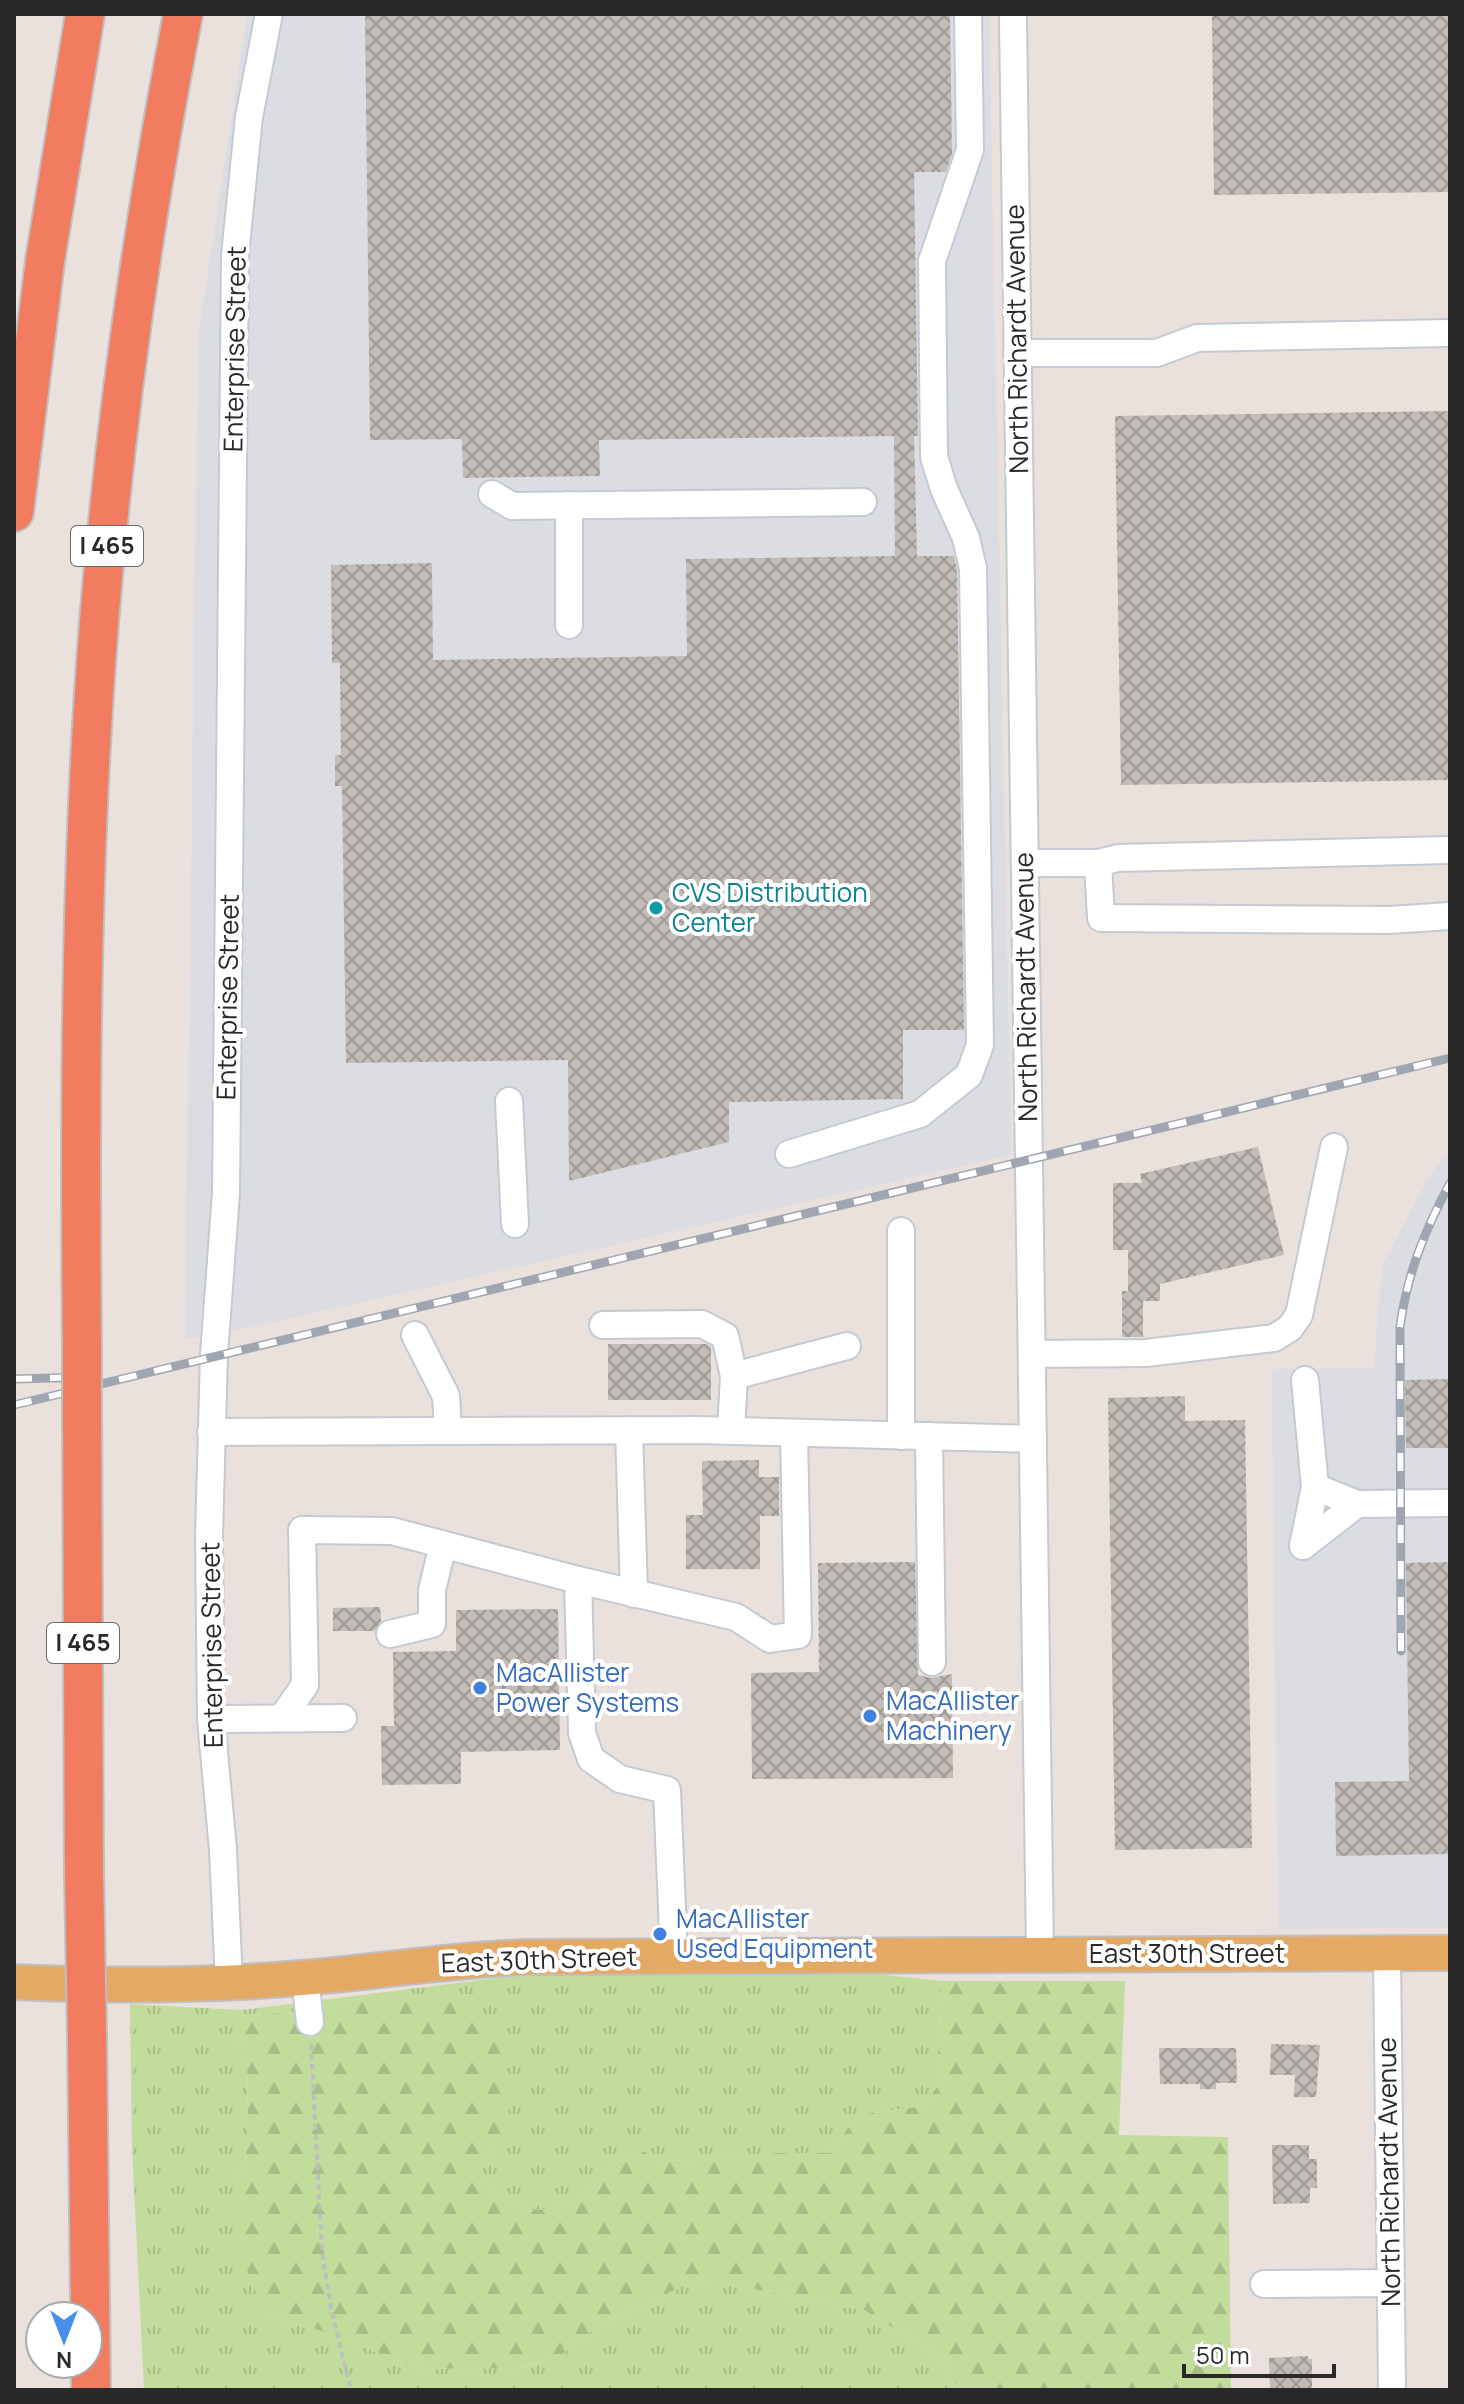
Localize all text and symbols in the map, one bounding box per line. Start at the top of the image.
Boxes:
street label: North Richardt Avenue [996,204,1036,474]
street label: Enterprise Street [214,246,254,452]
road number: I 465 [71,526,143,566]
street label: North Richardt Avenue [1005,852,1045,1122]
place label: CVS Distribution Center [672,874,868,940]
street label: Enterprise Street [207,894,247,1100]
marker: CVS Distribution Center [647,899,665,917]
street label: Enterprise Street [191,1542,231,1748]
road number: I 465 [47,1623,119,1663]
place label: MacAllister Power Systems [496,1654,679,1720]
marker: MacAllister Power Systems [471,1679,489,1697]
place label: MacAllister Machinery [886,1682,1019,1748]
marker: MacAllister Machinery [861,1707,879,1725]
place label: MacAllister Used Equipment [676,1900,873,1966]
marker: MacAllister Used Equipment [651,1925,669,1943]
street label: East 30th Street [1089,1935,1285,1971]
street label: East 30th Street [440,1938,638,1980]
street label: North Richardt Avenue [1368,2037,1408,2307]
north arrow [24,2300,104,2380]
scale bar [1184,2328,1334,2378]
text: 50 m [1196,2338,1250,2371]
text: N [56,2345,72,2375]

